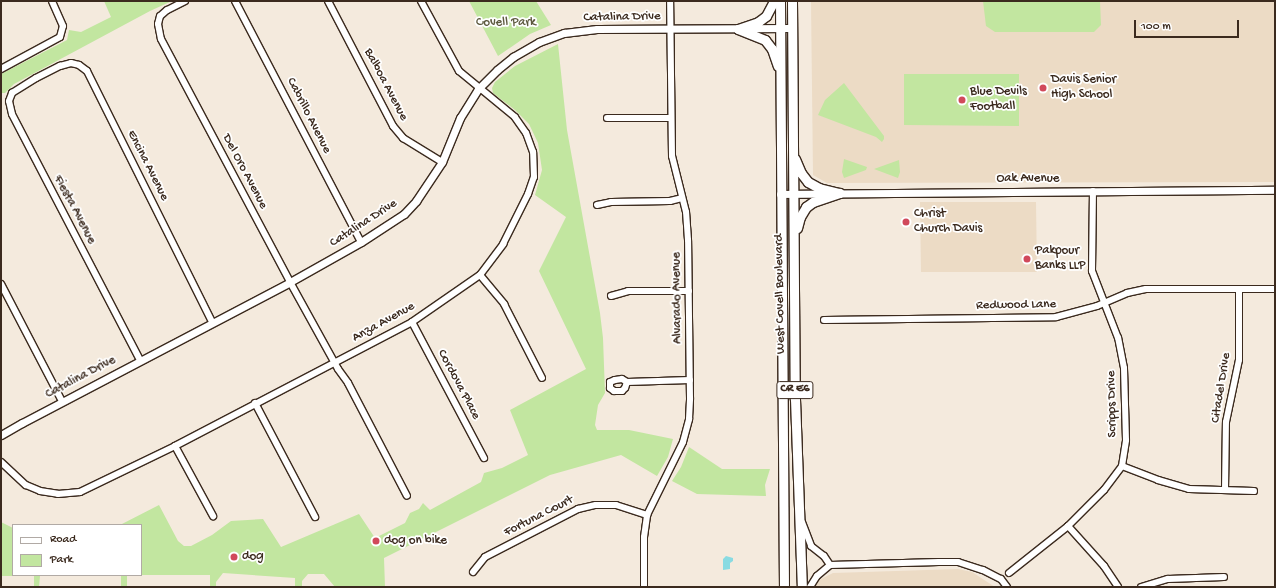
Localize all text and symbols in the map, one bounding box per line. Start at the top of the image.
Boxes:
street label: Catalina Drive [583,10,661,26]
scale bar [1136,12,1241,38]
park label: Covell Park [476,15,536,31]
text: 100 m [1141,20,1171,34]
street label: Balboa Avenue [359,46,411,124]
place label: Davis Senior High School [1051,73,1116,104]
street label: Cabrillo Avenue [282,75,334,157]
marker: Davis Senior High School [1038,83,1048,93]
place label: Blue Devils Football [970,85,1027,116]
marker: Blue Devils Football [957,95,967,105]
street label: Encina Avenue [123,128,171,204]
street label: Del Oro Avenue [218,132,270,212]
street label: Oak Avenue [996,171,1060,187]
street label: Fiesta Avenue [49,173,99,247]
street label: Catalina Drive [327,196,401,252]
place label: Christ Church Davis [914,207,982,238]
marker: Christ Church Davis [901,217,911,227]
street label: West Covell Boulevard [772,234,790,354]
place label: Pakpour Banks LLP [1035,244,1085,275]
street label: Alvarado Avenue [669,252,687,344]
marker: Pakpour Banks LLP [1022,254,1032,264]
street label: Redwood Lane [976,298,1056,314]
street label: Anza Avenue [350,299,418,347]
street label: Cordova Place [433,347,483,423]
street label: Citadel Drive [1209,352,1235,424]
street label: Catalina Drive [43,353,119,403]
street label: Scripps Drive [1105,370,1121,438]
road number: CR E6 [776,380,814,400]
street label: Fortuna Court [502,493,576,541]
legend [12,524,142,576]
text: Road [50,533,76,547]
place label: dog on bike [384,533,447,549]
marker: dog on bike [371,536,381,546]
place label: dog [242,549,264,565]
marker: dog [229,552,239,562]
text: Park [50,553,73,567]

